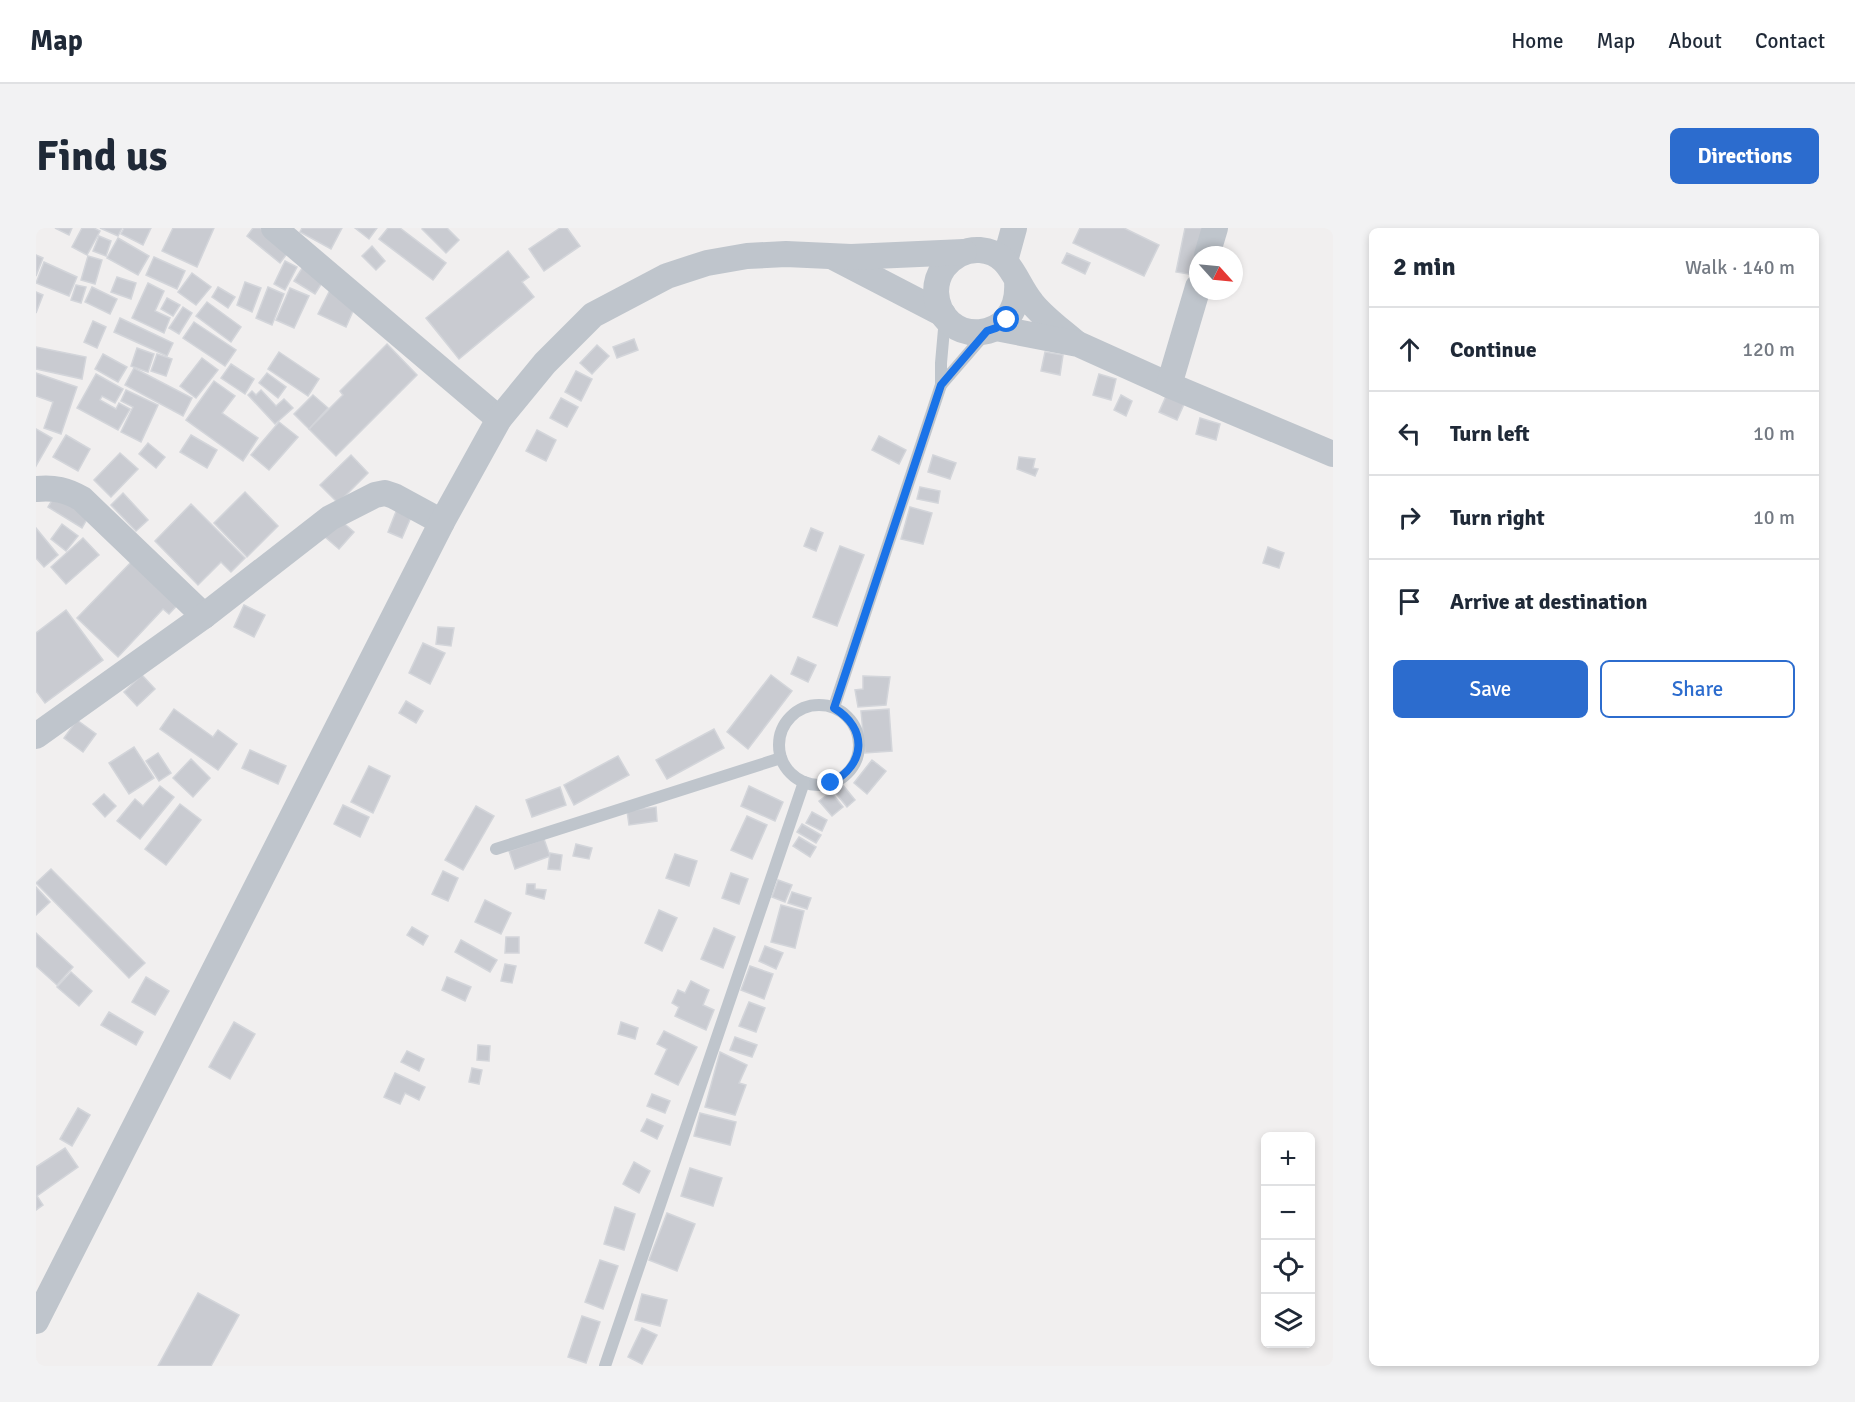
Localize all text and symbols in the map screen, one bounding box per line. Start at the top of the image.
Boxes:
text: Map [30,24,83,58]
text: Home [1511,28,1564,54]
text: Map [1597,28,1635,54]
text: About [1668,28,1722,54]
text: Contact [1755,28,1825,54]
button: Directions [1670,128,1819,184]
text: Find us [36,131,167,182]
north arrow [1189,246,1243,300]
text: 2 min [1393,251,1456,283]
text: Walk · 140 m [1685,255,1795,280]
route start [993,306,1019,332]
icon: ahead [1393,333,1426,366]
text: Continue [1450,336,1537,363]
text: 120 m [1742,337,1795,362]
icon: left [1393,417,1426,450]
text: Turn left [1450,420,1530,447]
text: 10 m [1753,421,1795,446]
icon: right [1393,501,1426,534]
text: Turn right [1450,504,1545,531]
text: 10 m [1753,505,1795,530]
icon: arrive [1393,585,1426,618]
text: Arrive at destination [1450,588,1647,615]
button: Save [1393,660,1588,718]
button: Share [1600,660,1795,718]
route end [817,769,843,795]
map controls [1261,1132,1315,1348]
button: + [1261,1132,1315,1186]
button: − [1261,1186,1315,1240]
button: locate [1261,1240,1315,1294]
button: layers [1261,1294,1315,1348]

